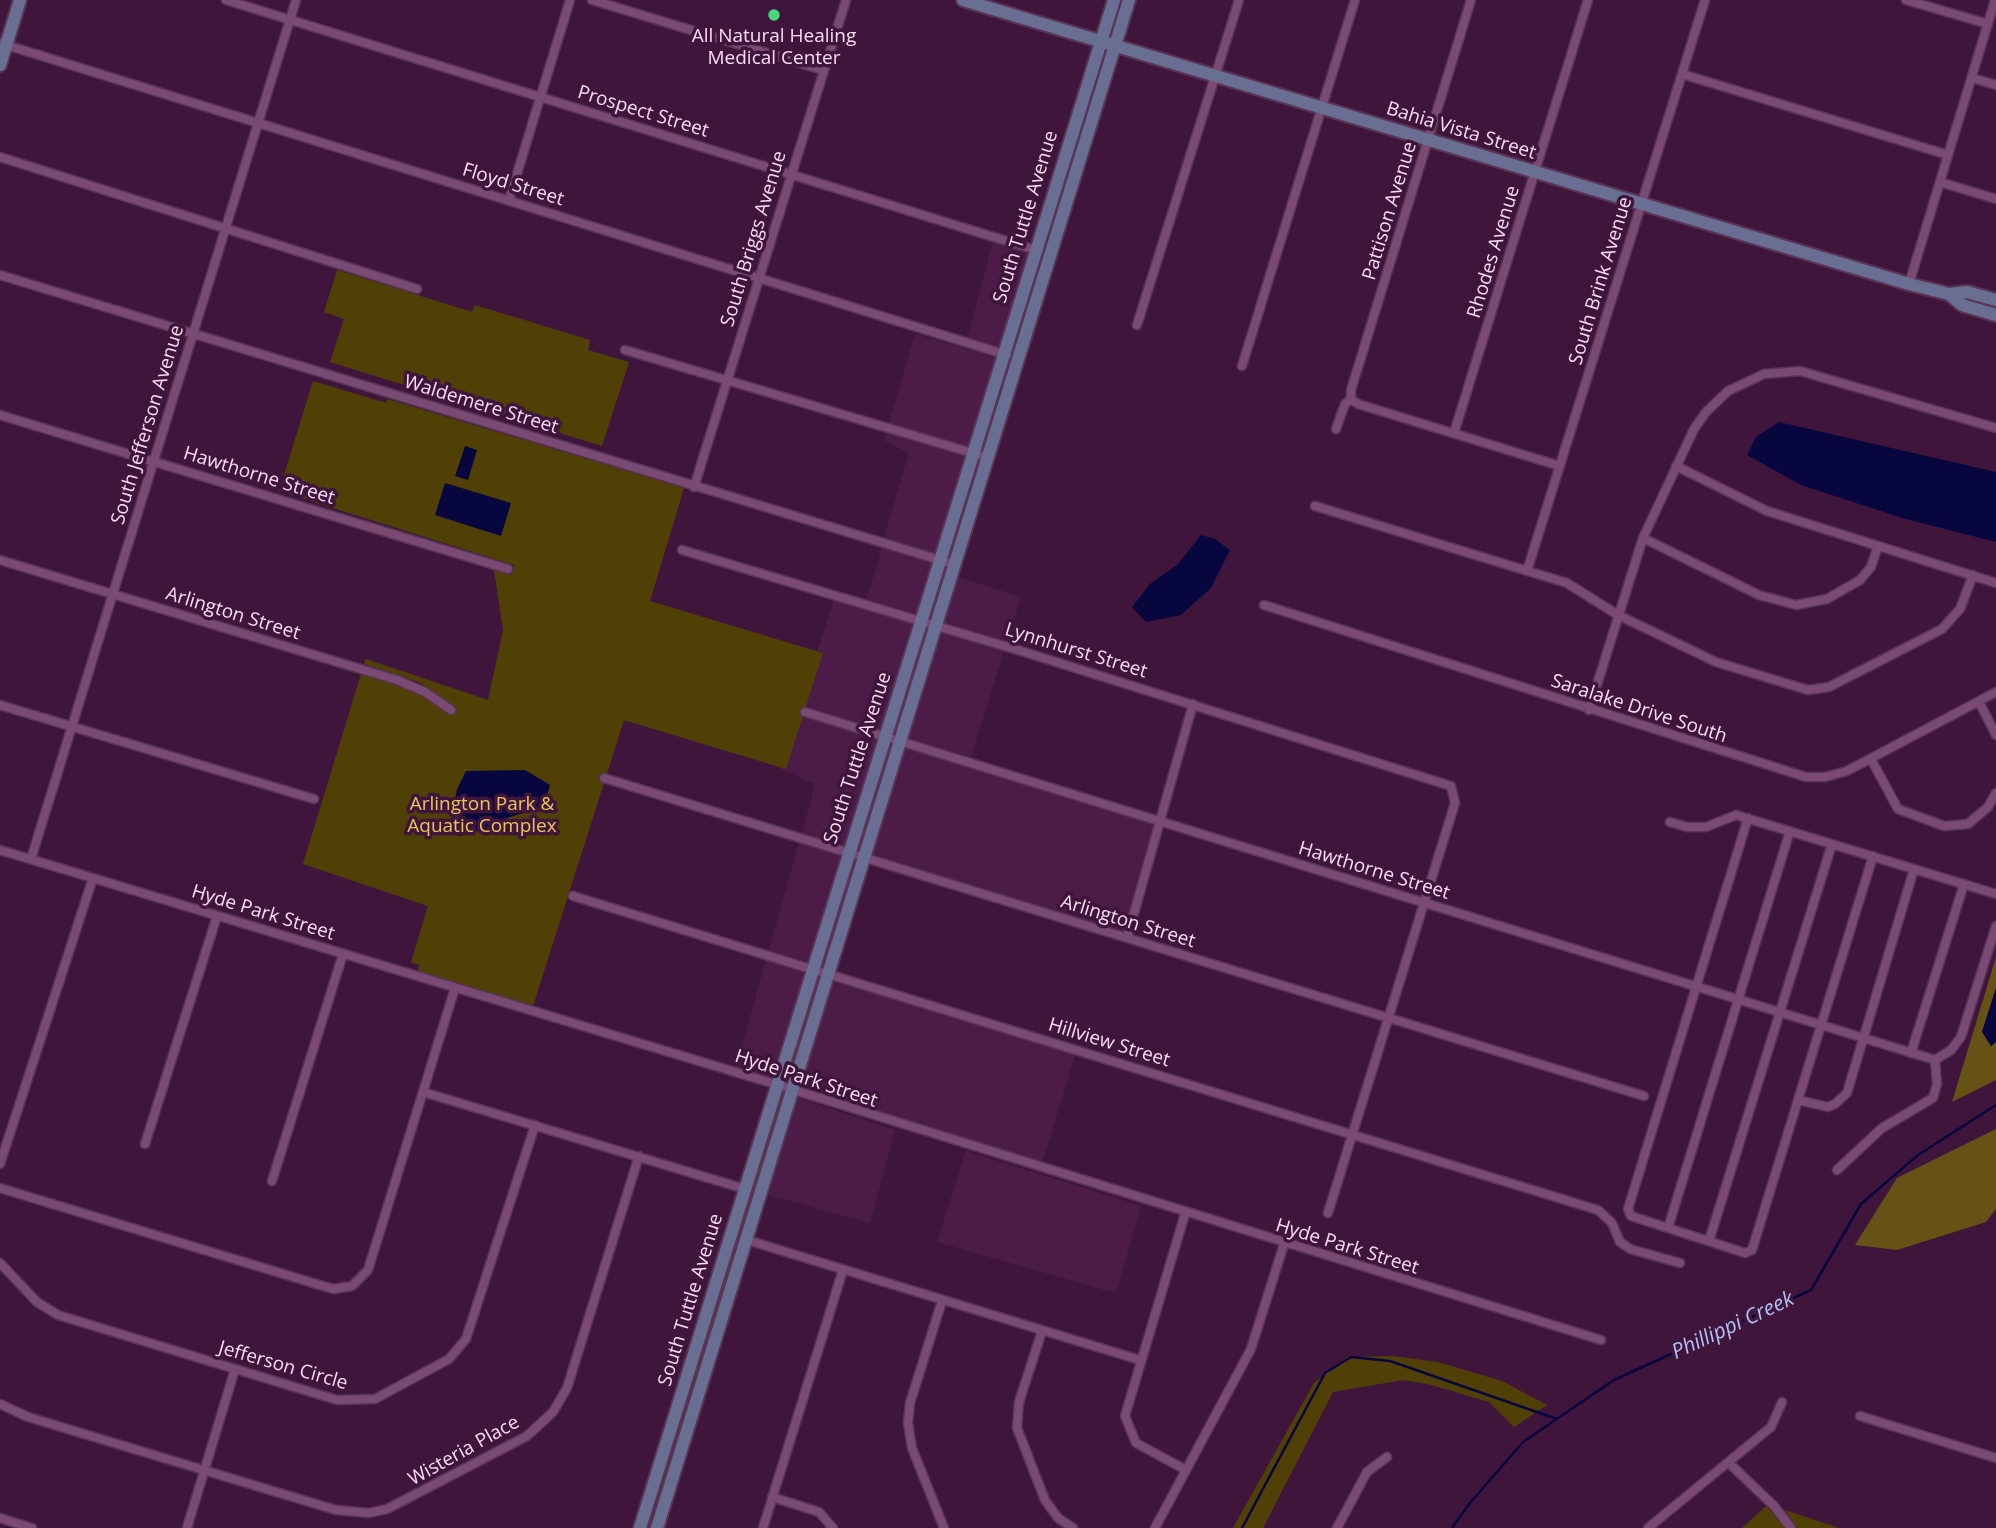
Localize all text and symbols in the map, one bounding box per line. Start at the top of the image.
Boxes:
marker: All Natural Healing Medical Center [766,7,782,23]
place label: All Natural Healing Medical Center [692,26,856,70]
street label: Prospect Street [575,81,711,143]
street label: Bahia Vista Street [1383,97,1539,165]
street label: South Tuttle Avenue [989,128,1063,306]
street label: Pattison Avenue [1358,139,1422,283]
street label: South Briggs Avenue [716,148,792,330]
street label: Floyd Street [459,159,567,211]
street label: Rhodes Avenue [1463,183,1525,321]
street label: South Brink Avenue [1565,194,1637,368]
street label: South Jefferson Avenue [107,323,189,527]
street label: Waldemere Street [401,371,561,439]
street label: Hawthorne Street [180,442,338,510]
street label: Arlington Street [163,583,303,645]
street label: Lynnhurst Street [1002,619,1150,683]
street label: South Tuttle Avenue [819,669,897,847]
street label: Saralake Drive South [1548,670,1730,748]
park label: Arlington Park & Aquatic Complex [407,794,557,838]
street label: Hawthorne Street [1295,837,1453,905]
street label: Hyde Park Street [189,880,337,946]
street label: Arlington Street [1058,891,1198,953]
street label: Hillview Street [1045,1014,1173,1072]
street label: Hyde Park Street [732,1045,880,1113]
street label: South Tuttle Avenue [654,1211,728,1389]
street label: Hyde Park Street [1273,1214,1421,1280]
water label: Phillippi Creek [1668,1287,1798,1365]
street label: Jefferson Circle [216,1337,350,1395]
street label: Wisteria Place [404,1411,524,1491]

